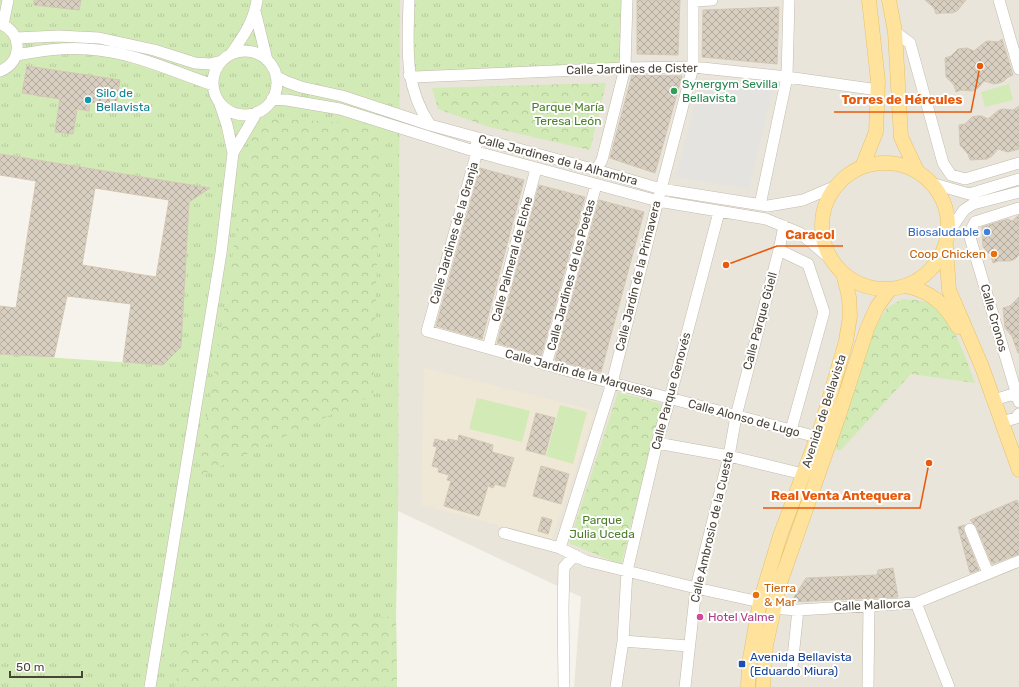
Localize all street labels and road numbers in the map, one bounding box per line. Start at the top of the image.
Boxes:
street label: Calle Jardines de Cister [566,61,698,77]
street label: Calle Jardines de la Alhambra [477,132,639,188]
street label: Calle Jardines de la Granja [427,160,481,306]
street label: Calle Palmeral de Elche [489,195,536,323]
street label: Calle Jardines de los Poetas [544,198,598,352]
street label: Calle Jardín de la Primavera [612,199,664,353]
street label: Calle Parque Güell [740,270,780,371]
street label: Calle Cronos [978,283,1010,353]
street label: Calle Parque Genovés [649,331,693,451]
street label: Calle Jardín de la Marquesa [503,346,655,400]
street label: Avenida de Bellavista [799,352,849,470]
street label: Calle Alonso de Lugo [686,396,802,440]
street label: Calle Ambrosio de la Cuesta [688,450,736,604]
street label: Calle Mallorca [833,596,911,614]

